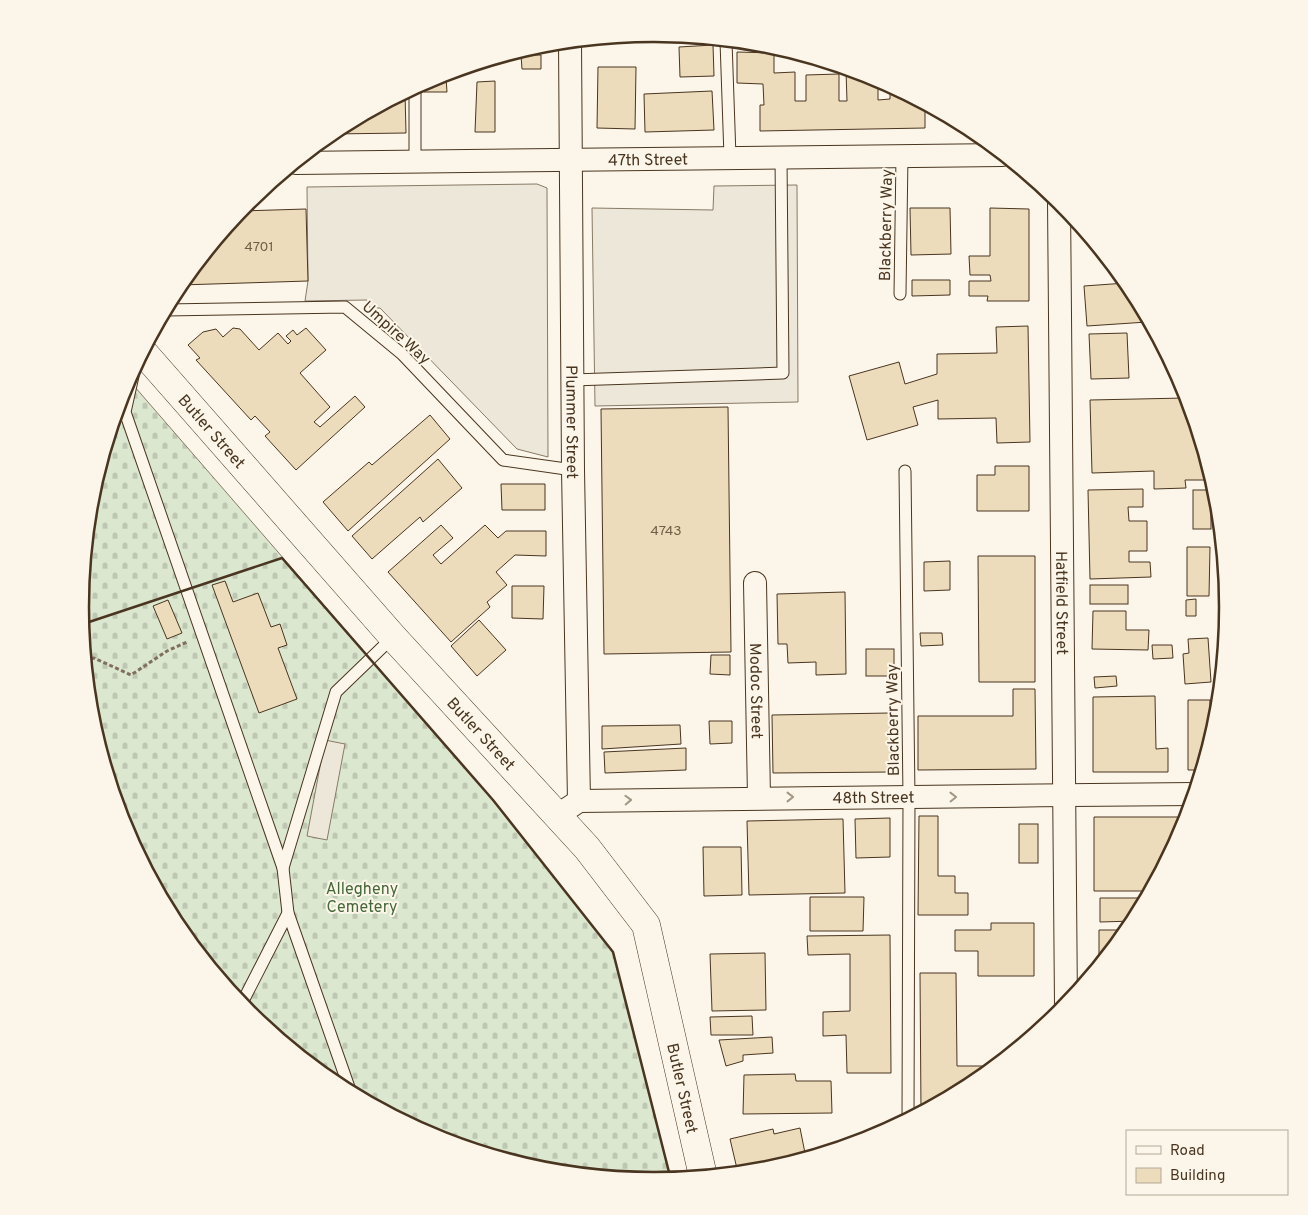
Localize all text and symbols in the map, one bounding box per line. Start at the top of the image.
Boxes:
street label: 47th Street [608,151,688,171]
street label: Blackberry Way [876,169,898,281]
house number: 4701 [244,239,274,256]
street label: Umpire Way [357,297,434,370]
street label: Plummer Street [560,365,581,479]
street label: Butler Street [173,391,249,474]
house number: 4743 [650,523,682,540]
street label: Hatfield Street [1050,551,1071,655]
street label: Modoc Street [744,643,766,739]
street label: Blackberry Way [883,664,905,776]
street label: Butler Street [442,694,519,775]
street label: 48th Street [832,788,915,809]
one-way arrow [786,792,794,802]
one-way arrow [949,792,957,802]
one-way arrow [624,795,632,805]
park label: Allegheny Cemetery [326,880,398,918]
street label: Butler Street [661,1041,701,1136]
legend [1126,1130,1288,1195]
text: Road [1170,1142,1205,1161]
text: Building [1170,1167,1225,1186]

